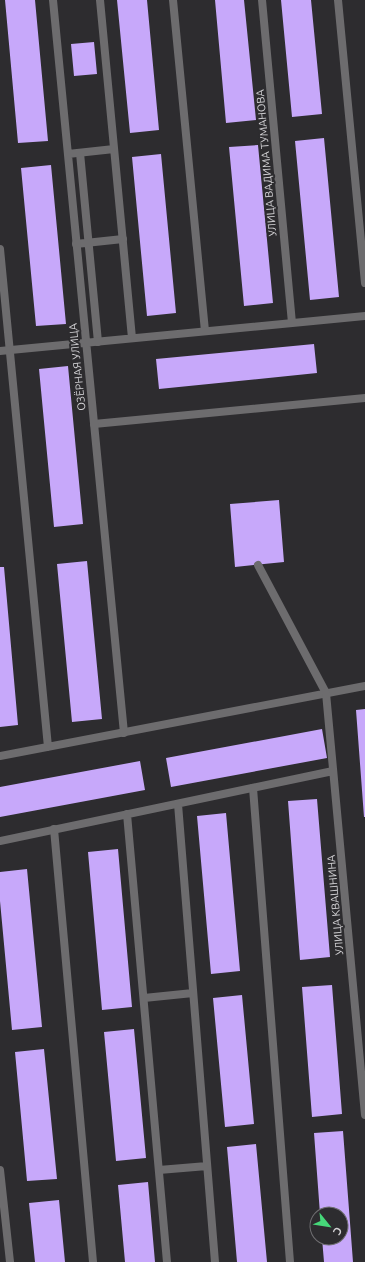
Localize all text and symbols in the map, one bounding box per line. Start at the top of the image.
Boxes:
street label: УЛИЦА ВАДИМА ТУМАНОВА [254,88,278,237]
street label: ОЗЁРНАЯ УЛИЦА [66,322,88,411]
street label: УЛИЦА КВАШНИНА [325,854,345,956]
north arrow [309,1206,349,1246]
text: С [331,1225,345,1237]

